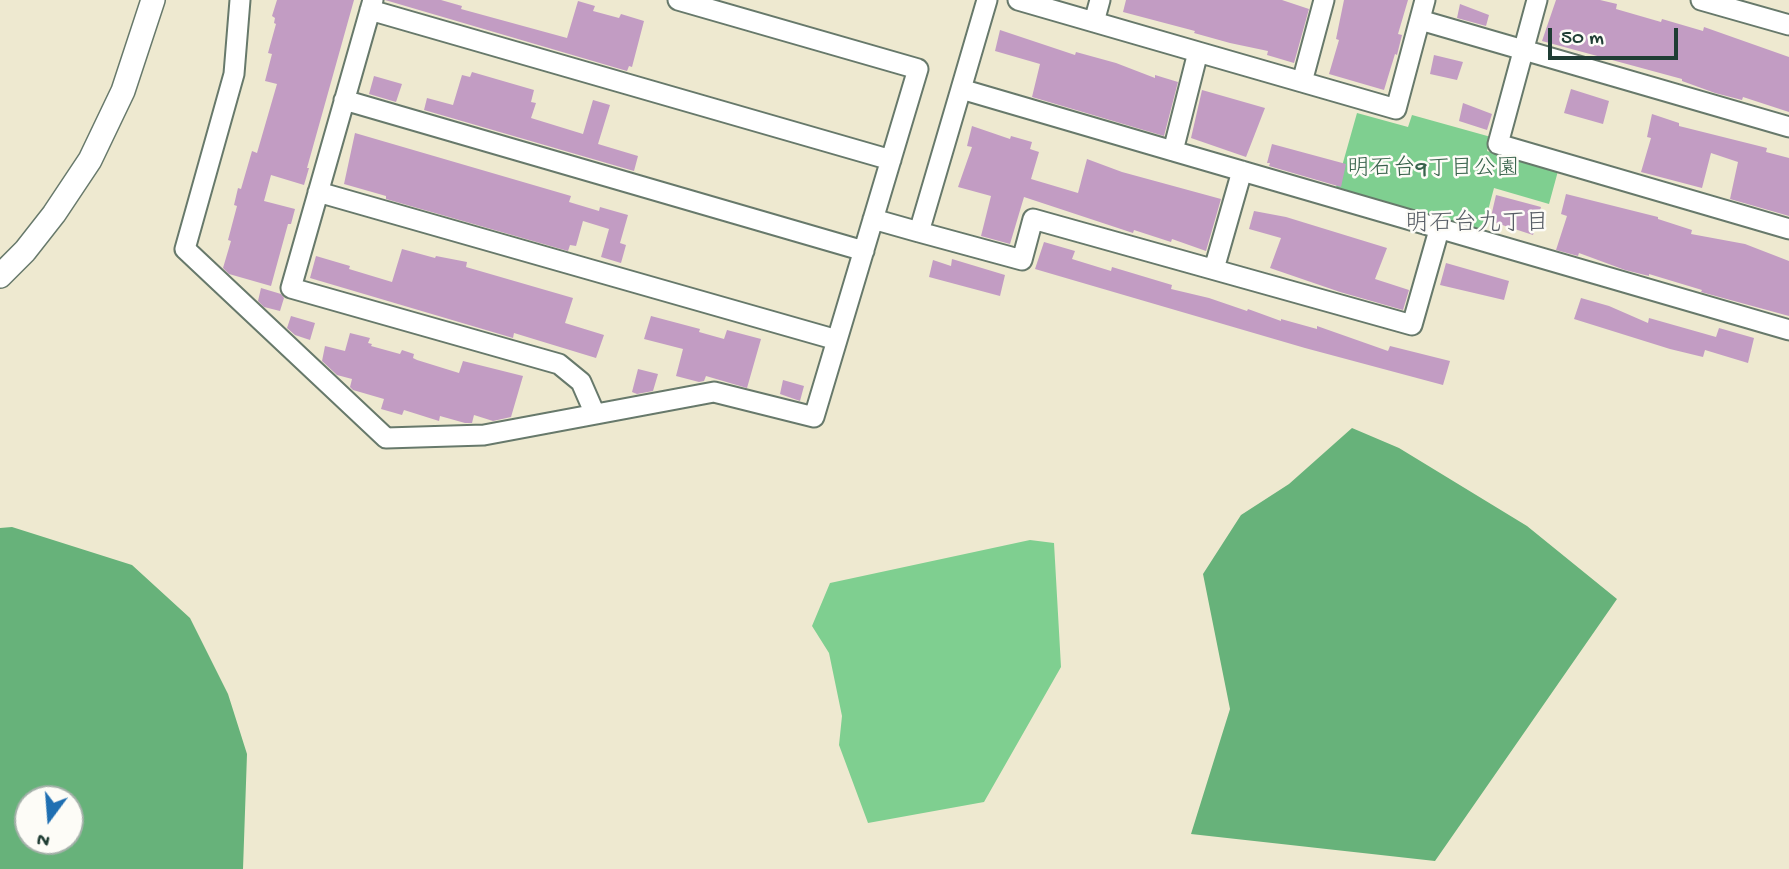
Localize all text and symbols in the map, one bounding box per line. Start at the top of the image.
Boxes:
scale bar [1551,14,1680,58]
text: 50 m [1561,27,1604,52]
park label: 明石台9丁目公園 [1347,156,1519,184]
district label: 明石台九丁目 [1405,211,1549,239]
north arrow [14,785,84,855]
text: N [34,826,53,852]

